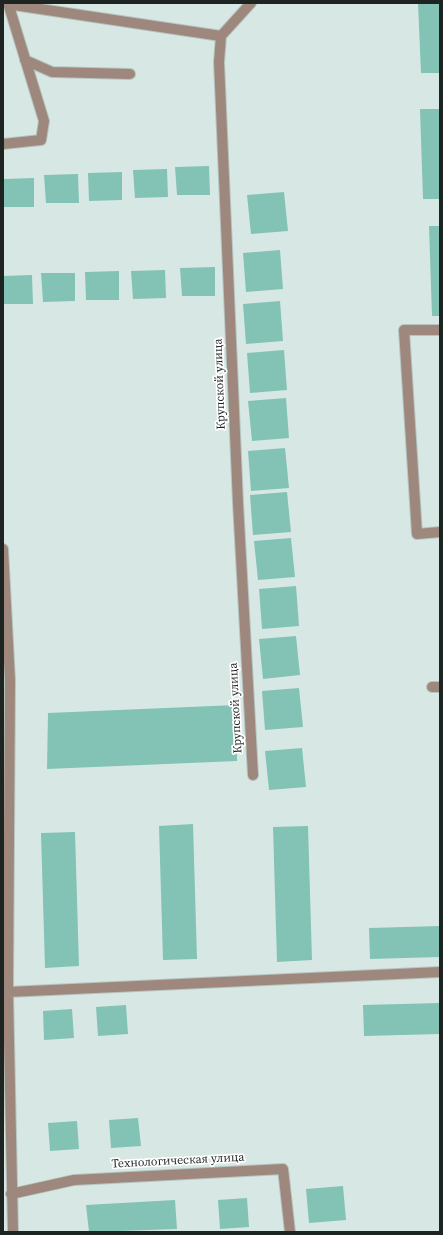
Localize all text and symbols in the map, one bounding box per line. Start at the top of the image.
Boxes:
street label: Крупской улица [211,338,229,430]
street label: Крупской улица [226,662,246,754]
street label: Технологическая улица [111,1150,245,1172]

